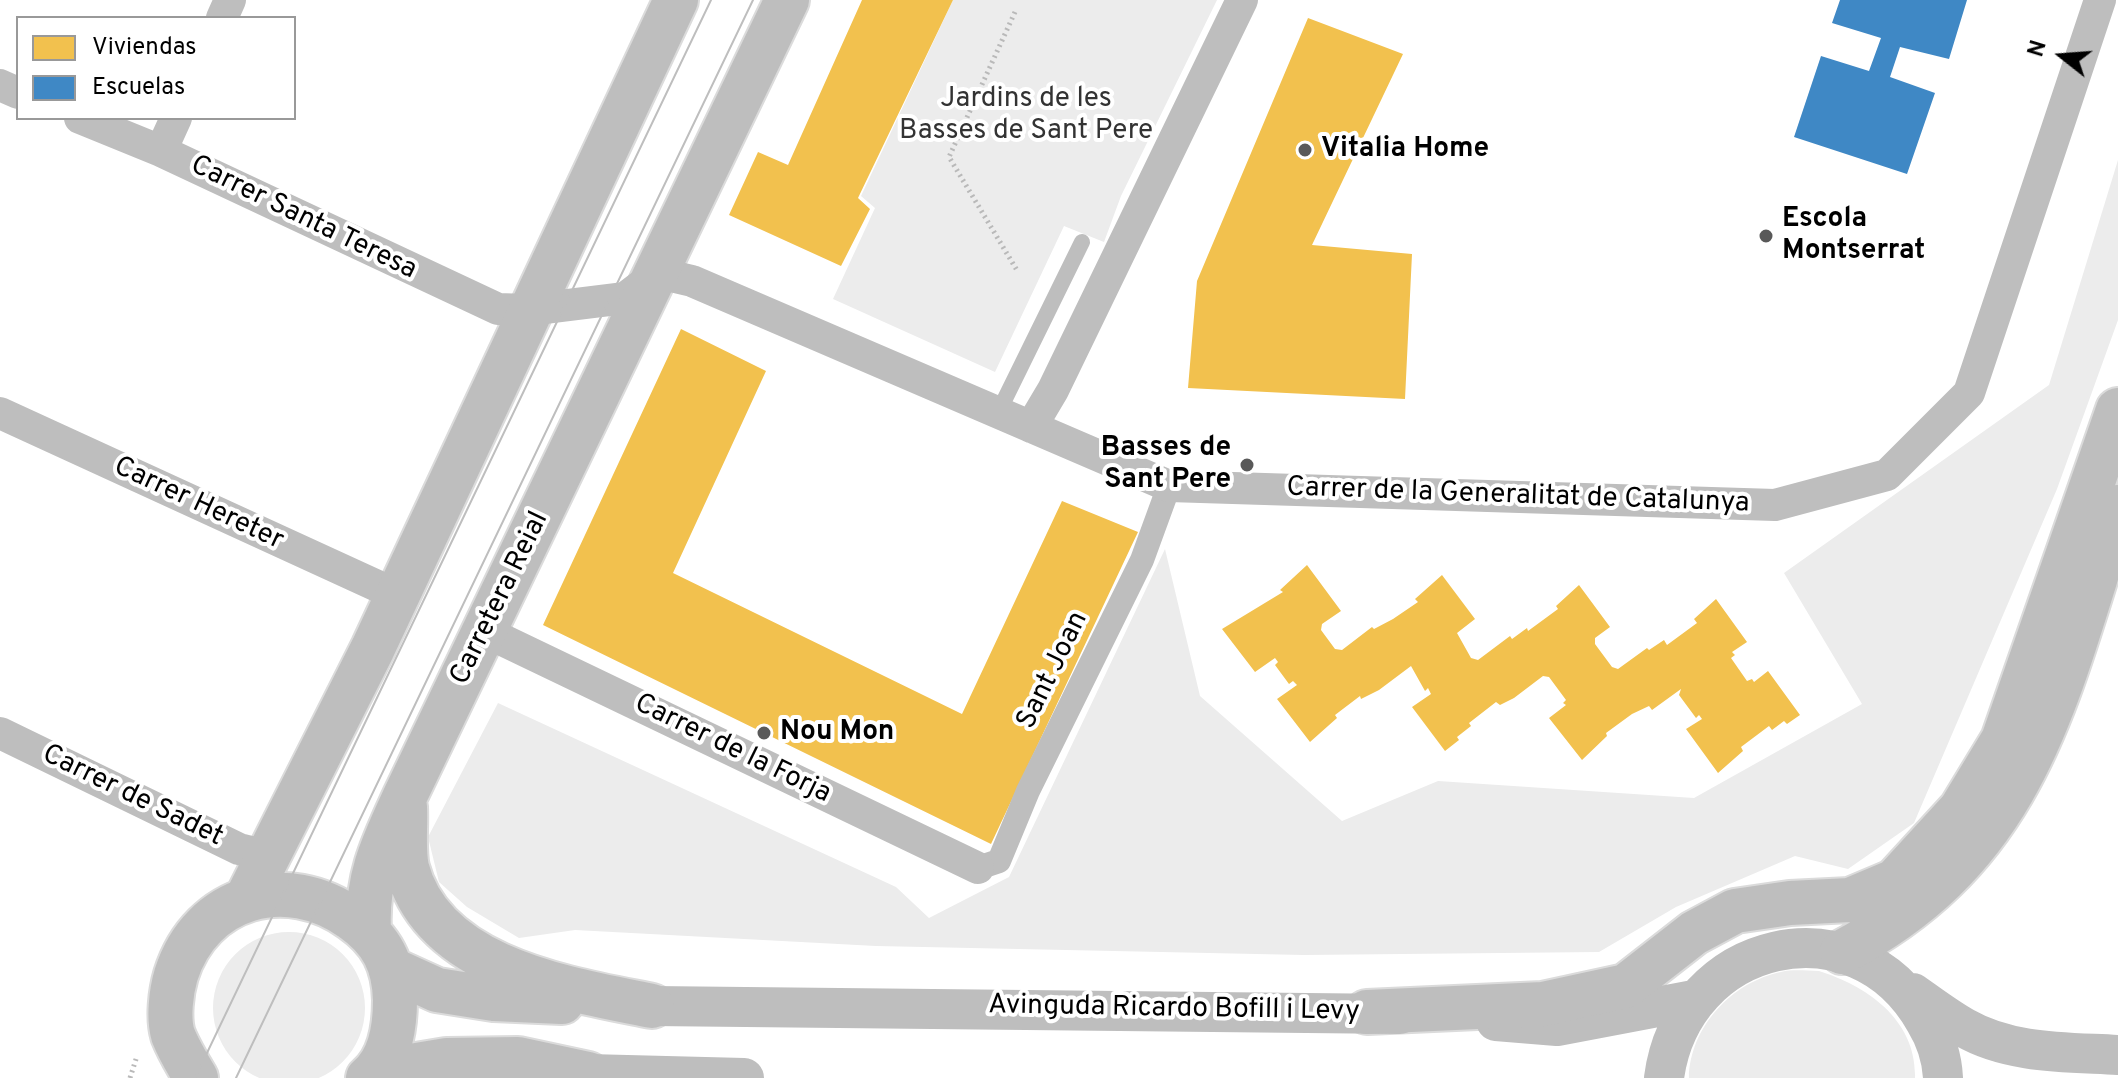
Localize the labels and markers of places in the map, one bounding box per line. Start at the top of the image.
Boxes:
place label: Vitalia Home [1321,133,1489,167]
marker: Vitalia Home [1296,141,1314,159]
place label: Escola Montserrat [1782,203,1925,269]
marker: Escola Montserrat [1757,227,1775,245]
place label: Basses de Sant Pere [1101,432,1231,498]
marker: Basses de Sant Pere [1238,456,1256,474]
place label: Nou Mon [780,716,894,750]
marker: Nou Mon [755,724,773,742]

